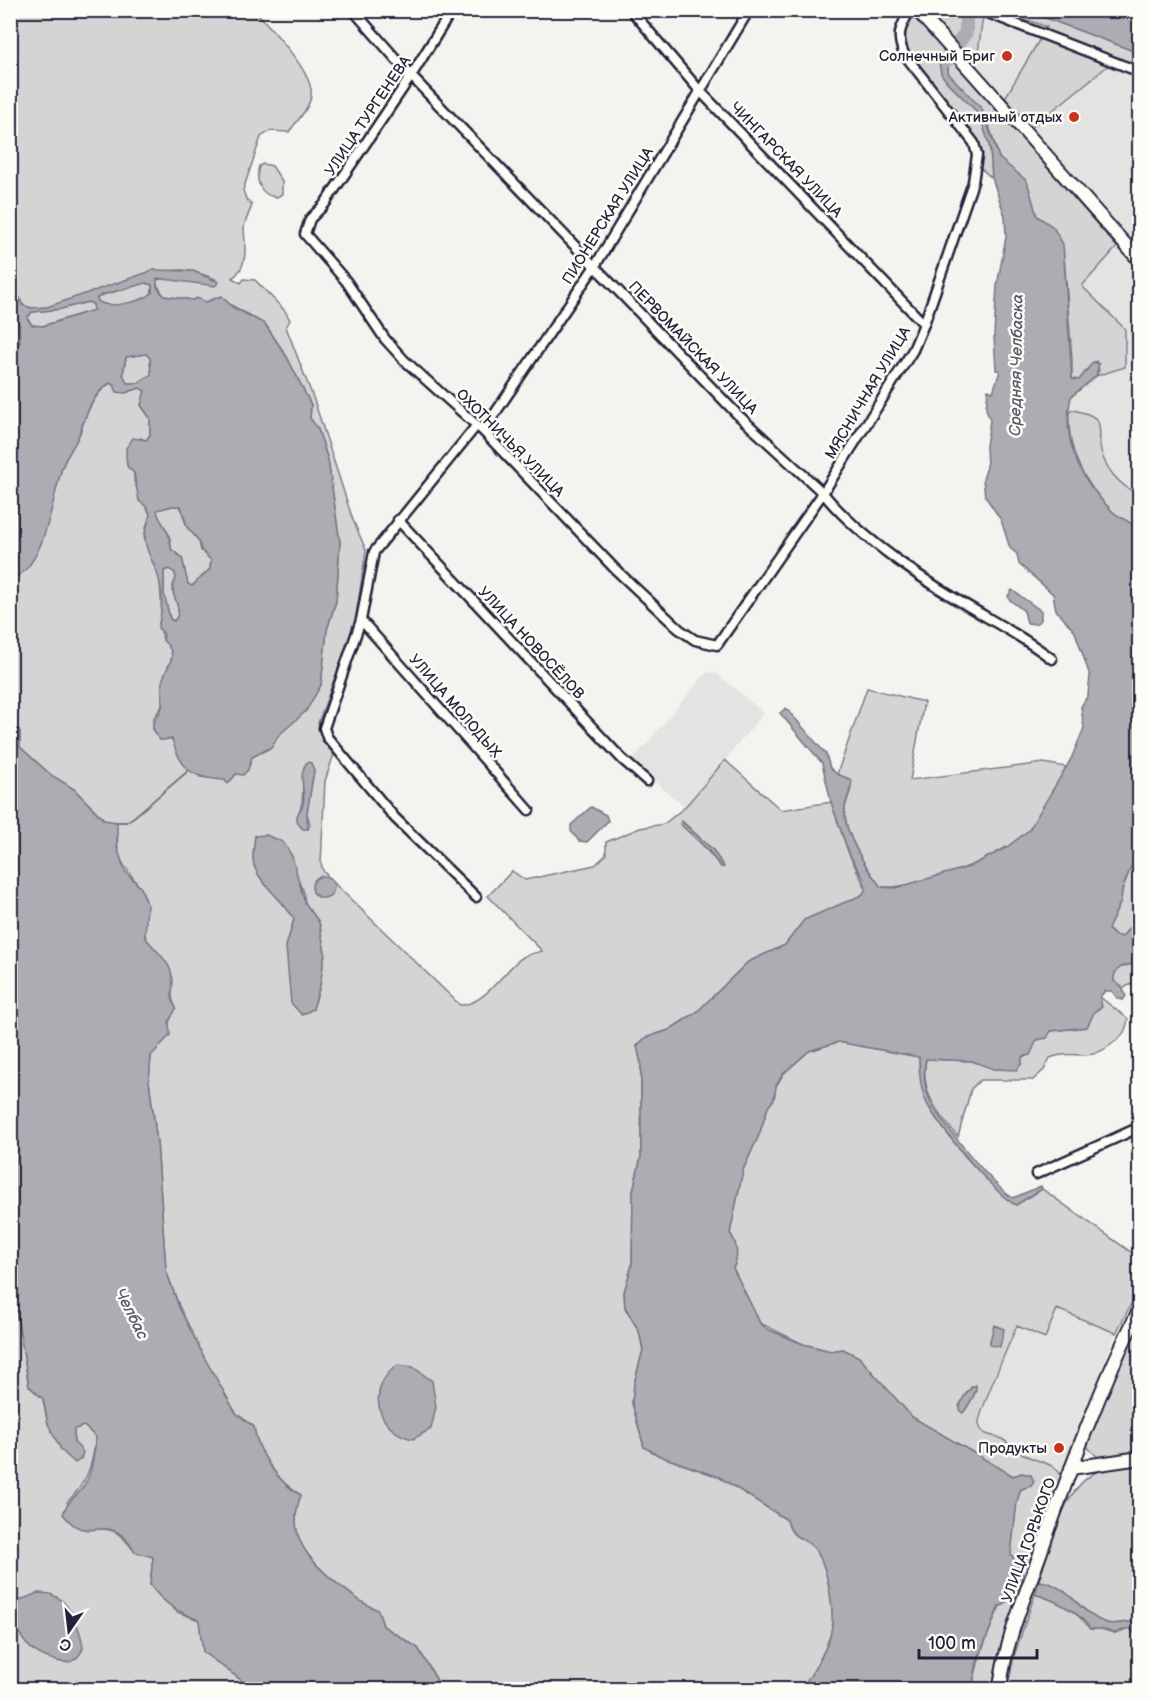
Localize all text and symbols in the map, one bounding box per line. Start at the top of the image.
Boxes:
place label: Солнечный Бриг [879,47,995,66]
marker: Солнечный Бриг [1000,49,1014,63]
street label: УЛИЦА ТУРГЕНЕВА [321,52,416,180]
street label: ЧИНГАРСКАЯ УЛИЦА [726,98,847,222]
place label: Активный отдых [948,108,1062,127]
marker: Активный отдых [1067,110,1081,124]
street label: ПИОНЕРСКАЯ УЛИЦА [558,143,658,288]
street label: ПЕРВОМАЙСКАЯ УЛИЦА [624,277,762,419]
water label: Средняя Челбаска [1006,294,1028,436]
street label: МЯСНИЧНАЯ УЛИЦА [821,323,916,463]
street label: ОХОТНИЧЬЯ УЛИЦА [452,385,569,502]
street label: УЛИЦА НОВОСЁЛОВ [474,583,589,704]
street label: УЛИЦА МОЛОДЫХ [405,650,505,762]
water label: Челбас [110,1285,152,1343]
place label: Продукты [978,1439,1047,1458]
marker: Продукты [1052,1441,1066,1455]
street label: УЛИЦА ГОРЬКОГО [998,1475,1060,1605]
north arrow [39,1601,99,1661]
scale bar [919,1622,1038,1660]
text: 100 m [928,1633,976,1654]
text: С [58,1634,73,1655]

